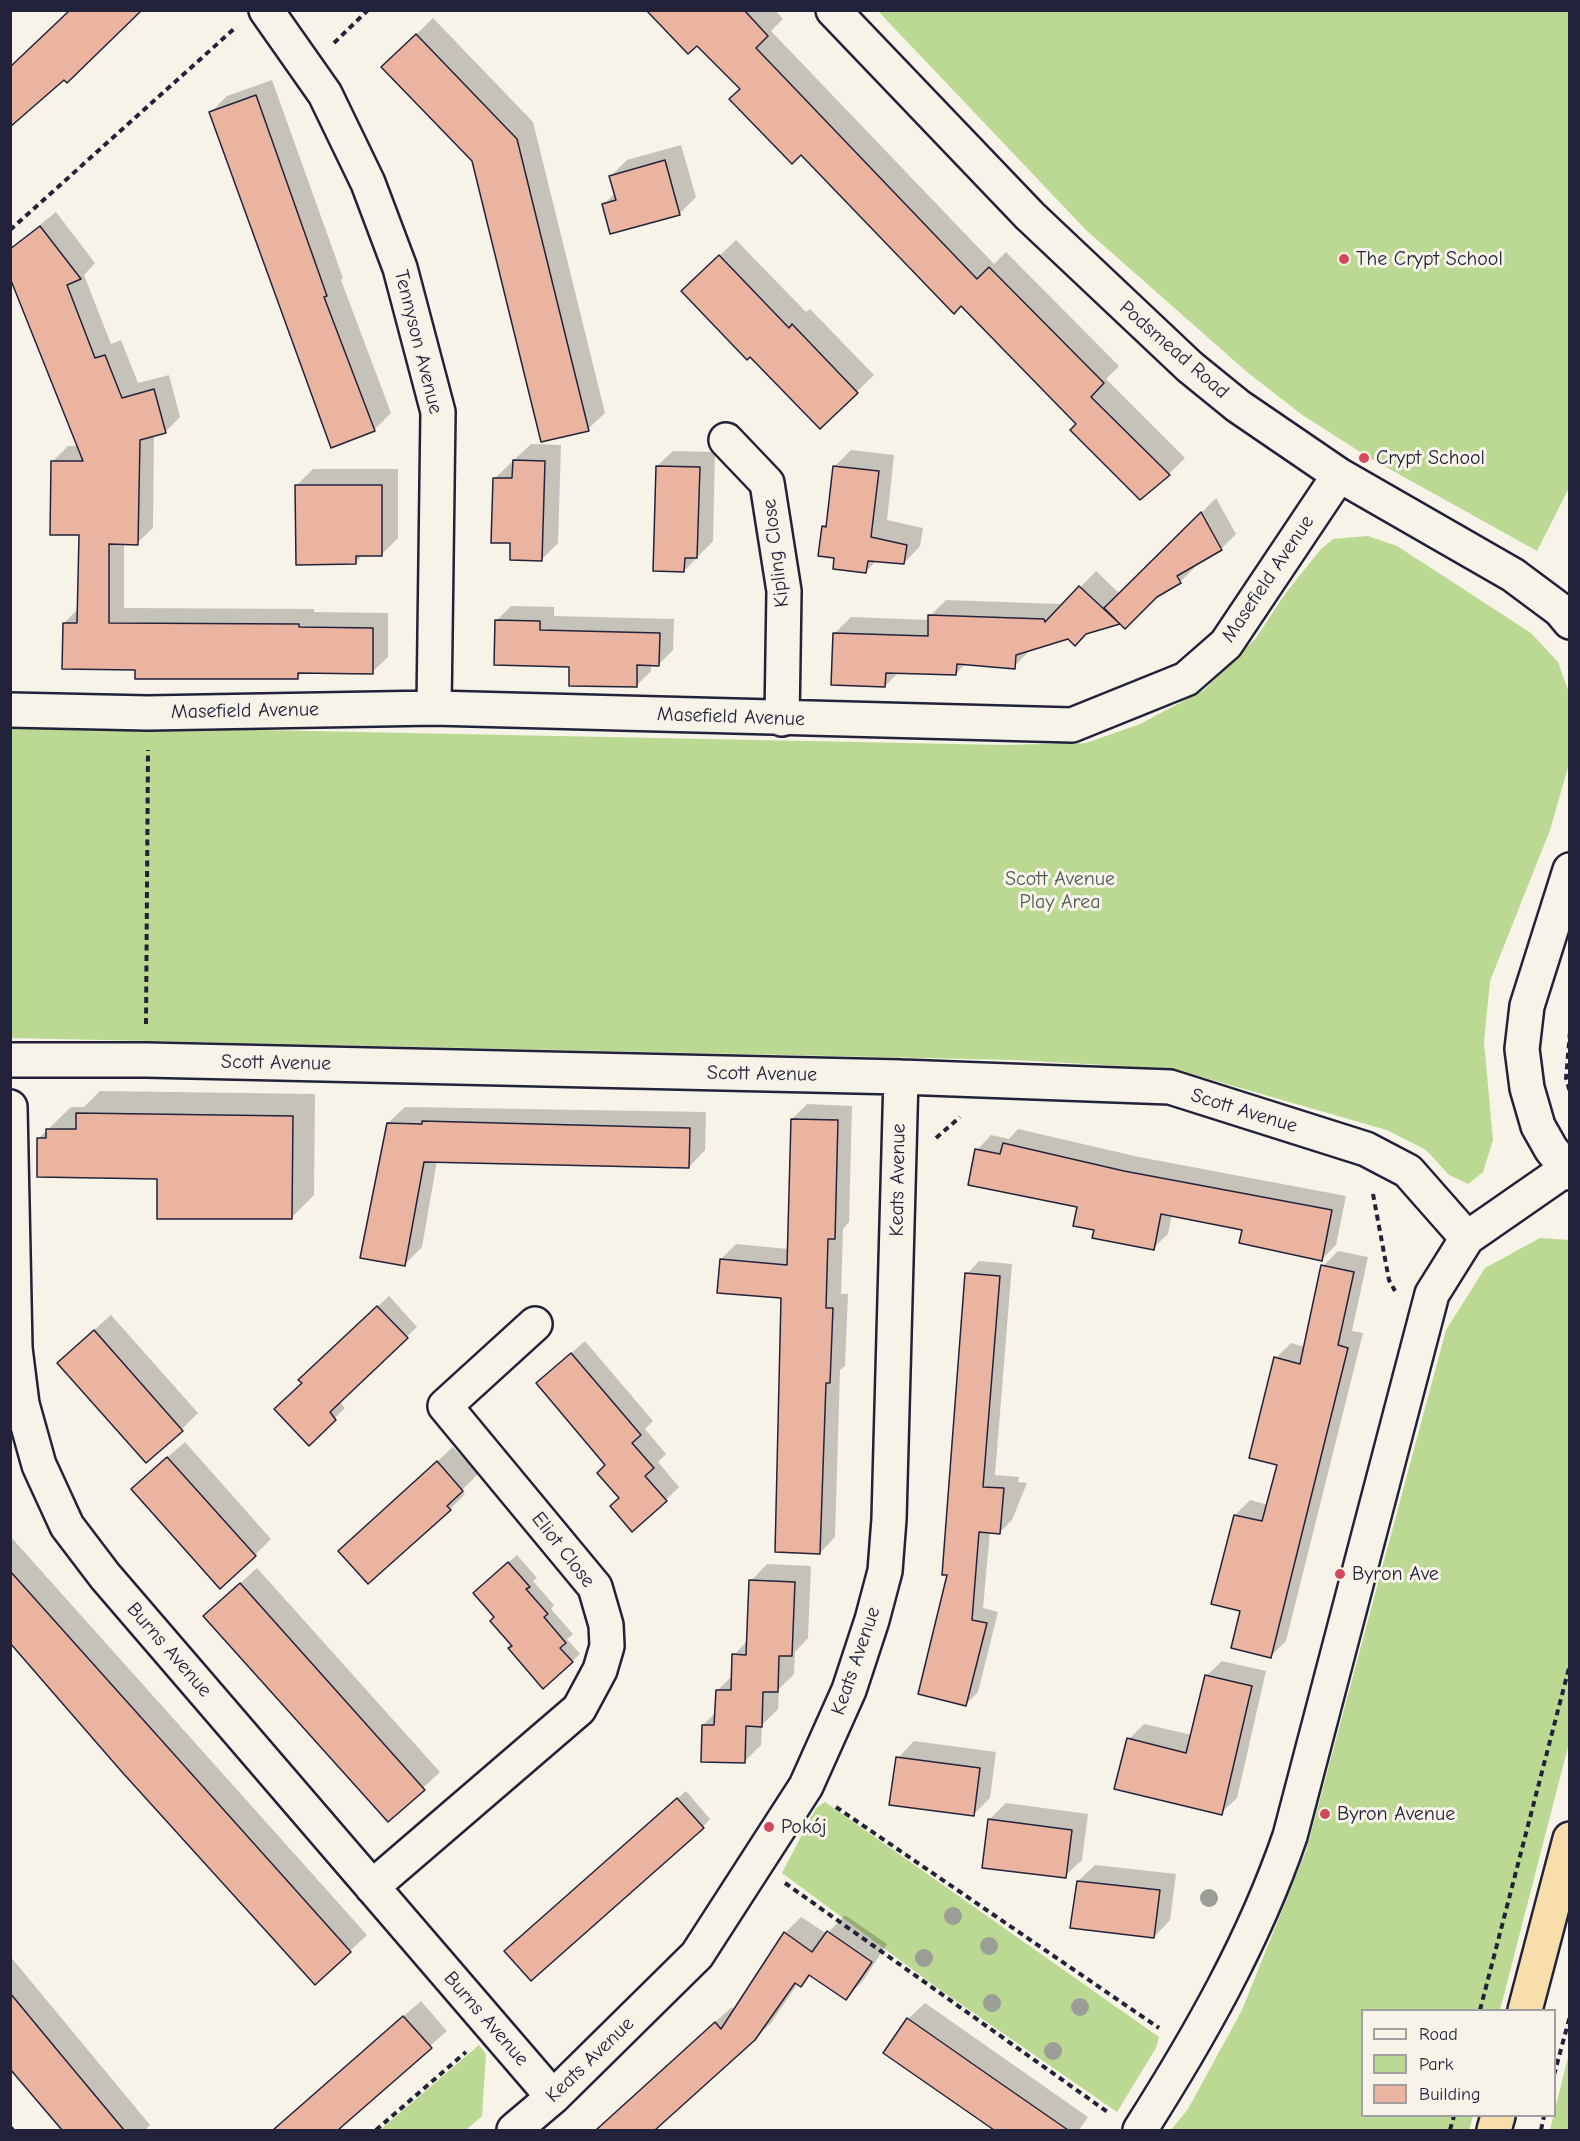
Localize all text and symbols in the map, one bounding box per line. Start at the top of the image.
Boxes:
place label: The Crypt School [1356,247,1503,271]
marker: The Crypt School [1337,252,1351,266]
street label: Tennyson Avenue [389,268,447,416]
street label: Podsmead Road [1114,296,1234,404]
place label: Crypt School [1376,446,1485,470]
marker: Crypt School [1357,451,1371,465]
street label: Kipling Close [757,497,795,609]
street label: Masefield Avenue [1217,511,1319,647]
street label: Masefield Avenue [171,698,319,724]
street label: Masefield Avenue [657,702,805,732]
park label: Scott Avenue Play Area [1005,867,1115,914]
street label: Scott Avenue [221,1050,331,1076]
street label: Scott Avenue [707,1061,817,1087]
street label: Scott Avenue [1188,1083,1300,1139]
street label: Keats Avenue [885,1123,911,1237]
street label: Eliot Close [526,1507,600,1593]
place label: Byron Ave [1352,1562,1439,1586]
marker: Byron Ave [1333,1567,1347,1581]
street label: Burns Avenue [121,1598,217,1702]
street label: Keats Avenue [826,1604,886,1718]
place label: Byron Avenue [1337,1802,1455,1826]
marker: Byron Avenue [1318,1807,1332,1821]
place label: Pokój [781,1815,826,1839]
marker: Pokój [762,1820,776,1834]
street label: Burns Avenue [438,1967,534,2071]
legend [1361,2009,1556,2117]
street label: Keats Avenue [541,2012,639,2108]
text: Road [1419,2024,1458,2045]
text: Park [1419,2054,1453,2075]
text: Building [1419,2084,1481,2105]

